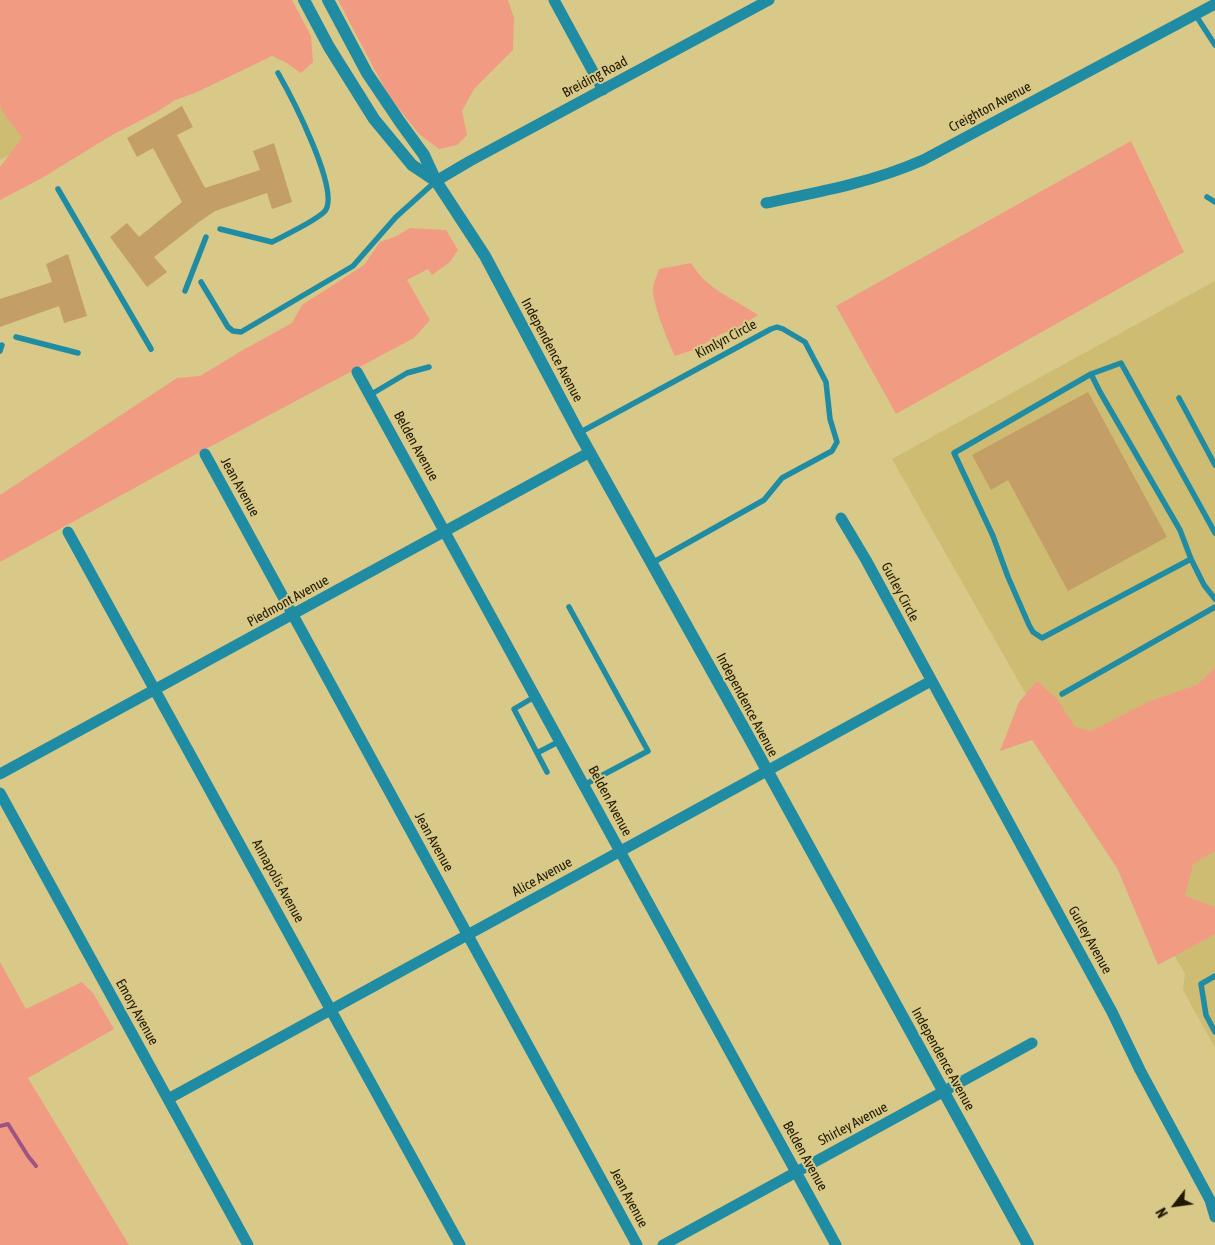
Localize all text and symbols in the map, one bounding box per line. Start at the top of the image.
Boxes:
street label: Breiding Road [559,53,631,101]
street label: Creighton Avenue [946,78,1034,136]
street label: Independence Avenue [518,295,586,405]
street label: Kimlyn Circle [692,316,760,362]
street label: Belden Avenue [390,408,442,484]
street label: Jean Avenue [217,455,263,519]
street label: Gurley Circle [877,560,923,624]
street label: Piedmont Avenue [244,572,332,630]
street label: Independence Avenue [713,650,781,760]
street label: Belden Avenue [585,763,635,839]
street label: Jean Avenue [411,810,457,874]
street label: Annapolis Avenue [248,836,308,926]
street label: Alice Avenue [509,854,575,900]
street label: Gurley Avenue [1065,903,1115,977]
street label: Emory Avenue [112,976,162,1048]
street label: Independence Avenue [908,1005,978,1113]
street label: Shirley Avenue [815,1099,891,1149]
street label: Belden Avenue [779,1118,831,1194]
street label: Jean Avenue [606,1165,652,1231]
north arrow [1150,1180,1200,1230]
text: N [1153,1205,1171,1220]

